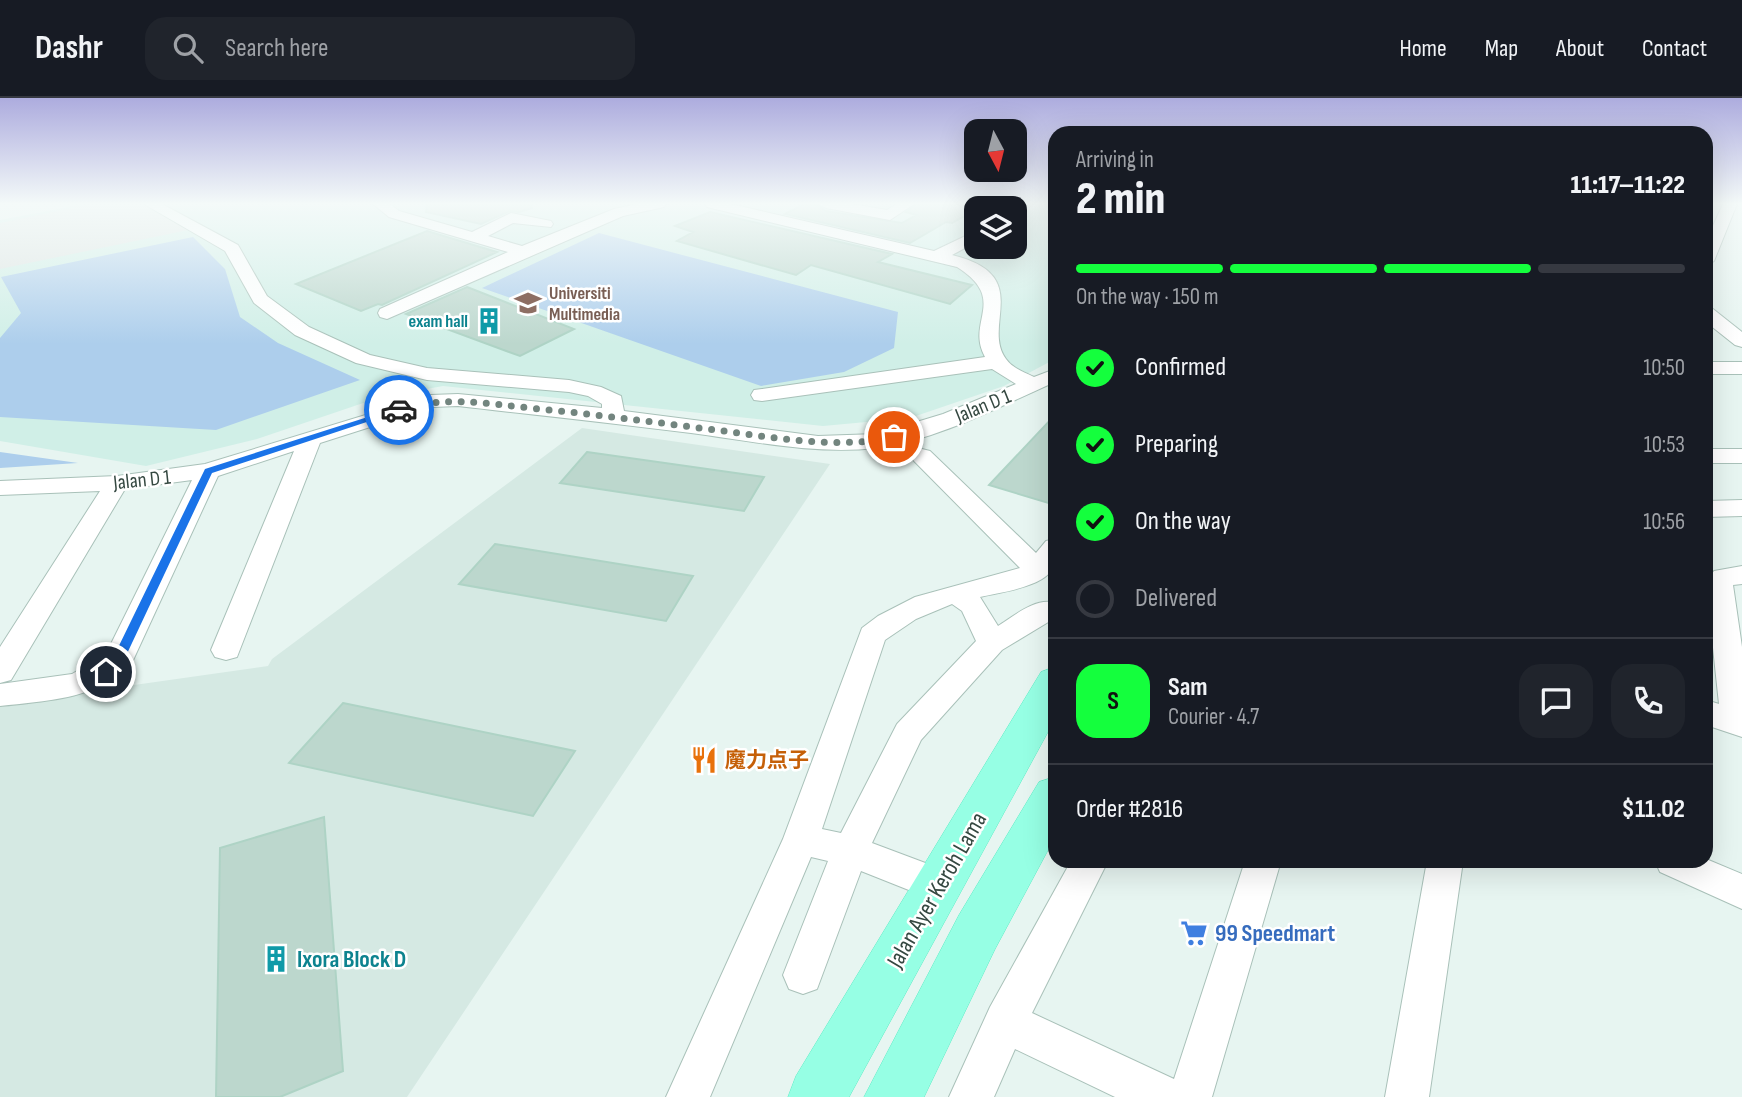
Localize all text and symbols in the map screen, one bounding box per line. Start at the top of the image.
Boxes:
search box [145,17,635,80]
text: Dashr [35,28,103,68]
icon: search [169,29,207,67]
text: Search here [225,33,328,64]
text: Home [1399,34,1447,63]
text: Map [1485,34,1518,63]
text: About [1556,34,1604,63]
text: Contact [1642,34,1707,63]
north arrow [964,119,1027,182]
map controls [964,119,1027,259]
text: Arriving in [1076,146,1154,174]
text: 11:17–11:22 [1571,170,1685,201]
text: 2 min [1076,172,1165,227]
button: layers [964,196,1027,259]
place label: Universiti Multimedia [549,283,620,325]
text: On the way · 150 m [1076,283,1219,311]
school or university icon: Universiti Multimedia [513,288,543,318]
building icon: exam hall [474,306,504,336]
place label: exam hall [408,311,468,332]
icon: check [1076,349,1114,387]
text: Confirmed [1135,352,1226,383]
text: 10:50 [1643,354,1685,382]
courier [364,375,434,445]
street label: Jalan D 1 [951,383,1015,429]
icon: car [380,391,418,429]
pin [864,407,924,467]
icon: bag [875,418,913,456]
icon: check [1076,426,1114,464]
text: Preparing [1135,429,1218,460]
text: 10:53 [1644,431,1685,459]
street label: Jalan D 1 [111,464,173,496]
icon: check [1076,503,1114,541]
text: On the way [1135,506,1231,537]
text: 10:56 [1643,508,1685,536]
text: Delivered [1135,583,1217,614]
pin [76,642,136,702]
icon: home [87,653,125,691]
button: chat [1519,664,1593,738]
button: phone [1611,664,1685,738]
text: Sam [1168,672,1208,703]
text: S [1107,686,1119,717]
text: Courier · 4.7 [1168,703,1259,731]
restaurant icon: 魔力点子 [689,745,719,775]
place label: 魔力点子 [725,748,809,773]
text: Order #2816 [1076,794,1183,825]
text: $11.02 [1622,794,1685,825]
street label: Jalan Ayer Keroh Lama [880,807,993,974]
supermarket icon: 99 Speedmart [1179,918,1209,948]
place label: 99 Speedmart [1215,919,1335,948]
building icon: Ixora Block D [261,944,291,974]
place label: Ixora Block D [297,945,406,974]

